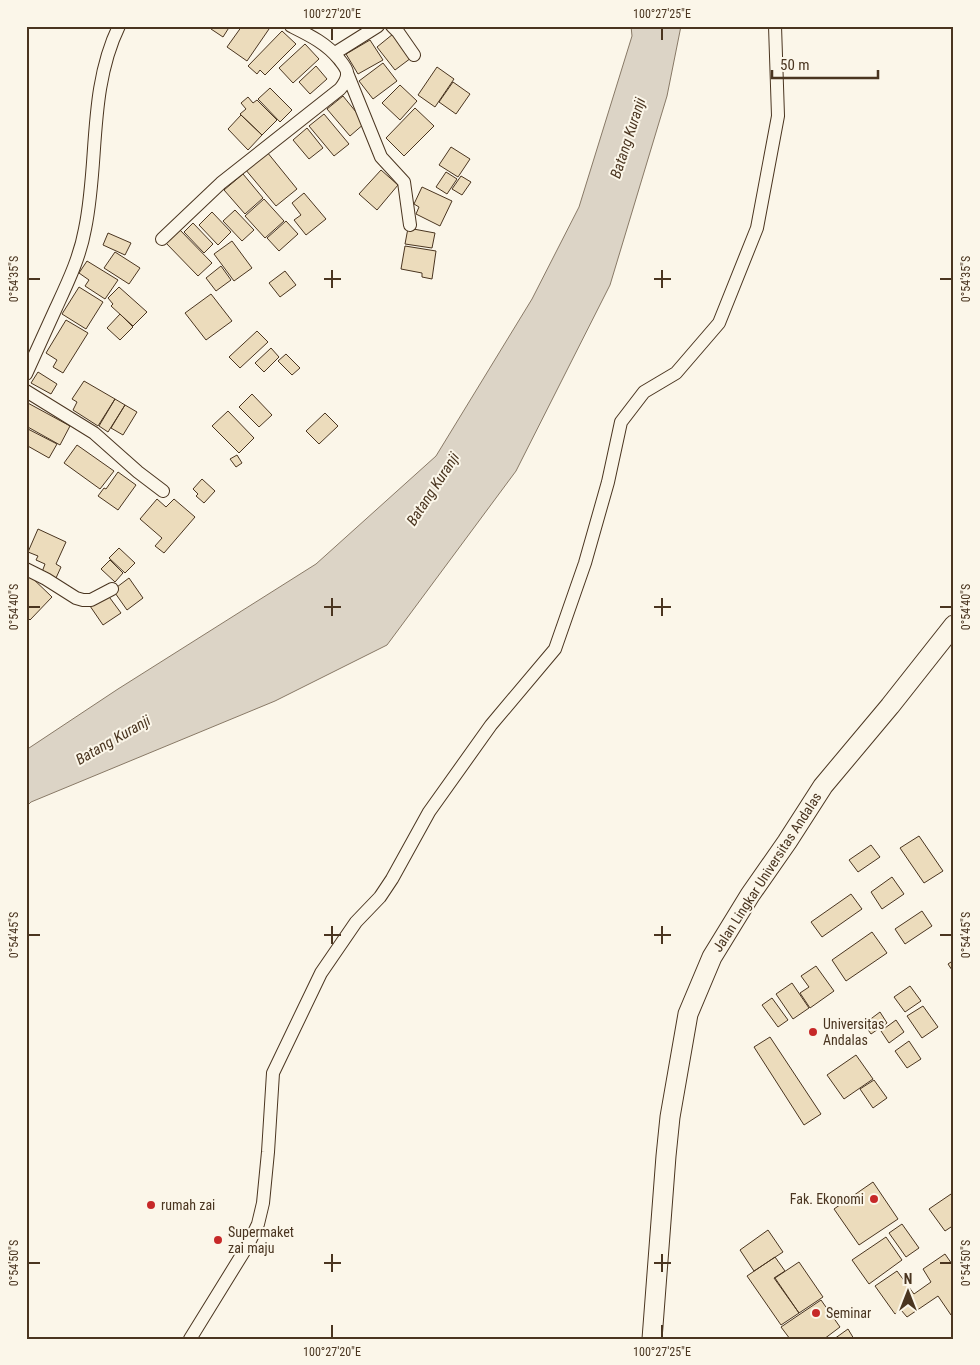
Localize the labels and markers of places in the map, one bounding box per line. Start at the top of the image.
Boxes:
place label: Universitas Andalas [823,1016,884,1048]
marker: Universitas Andalas [807,1026,819,1038]
place label: Fak. Ekonomi [790,1191,864,1207]
marker: Fak. Ekonomi [868,1193,880,1205]
place label: rumah zai [161,1197,215,1213]
marker: rumah zai [145,1199,157,1211]
place label: Supermaket zai maju [228,1224,294,1256]
marker: Supermaket zai maju [212,1234,224,1246]
place label: Seminar [826,1305,871,1321]
marker: Seminar [810,1307,822,1319]

